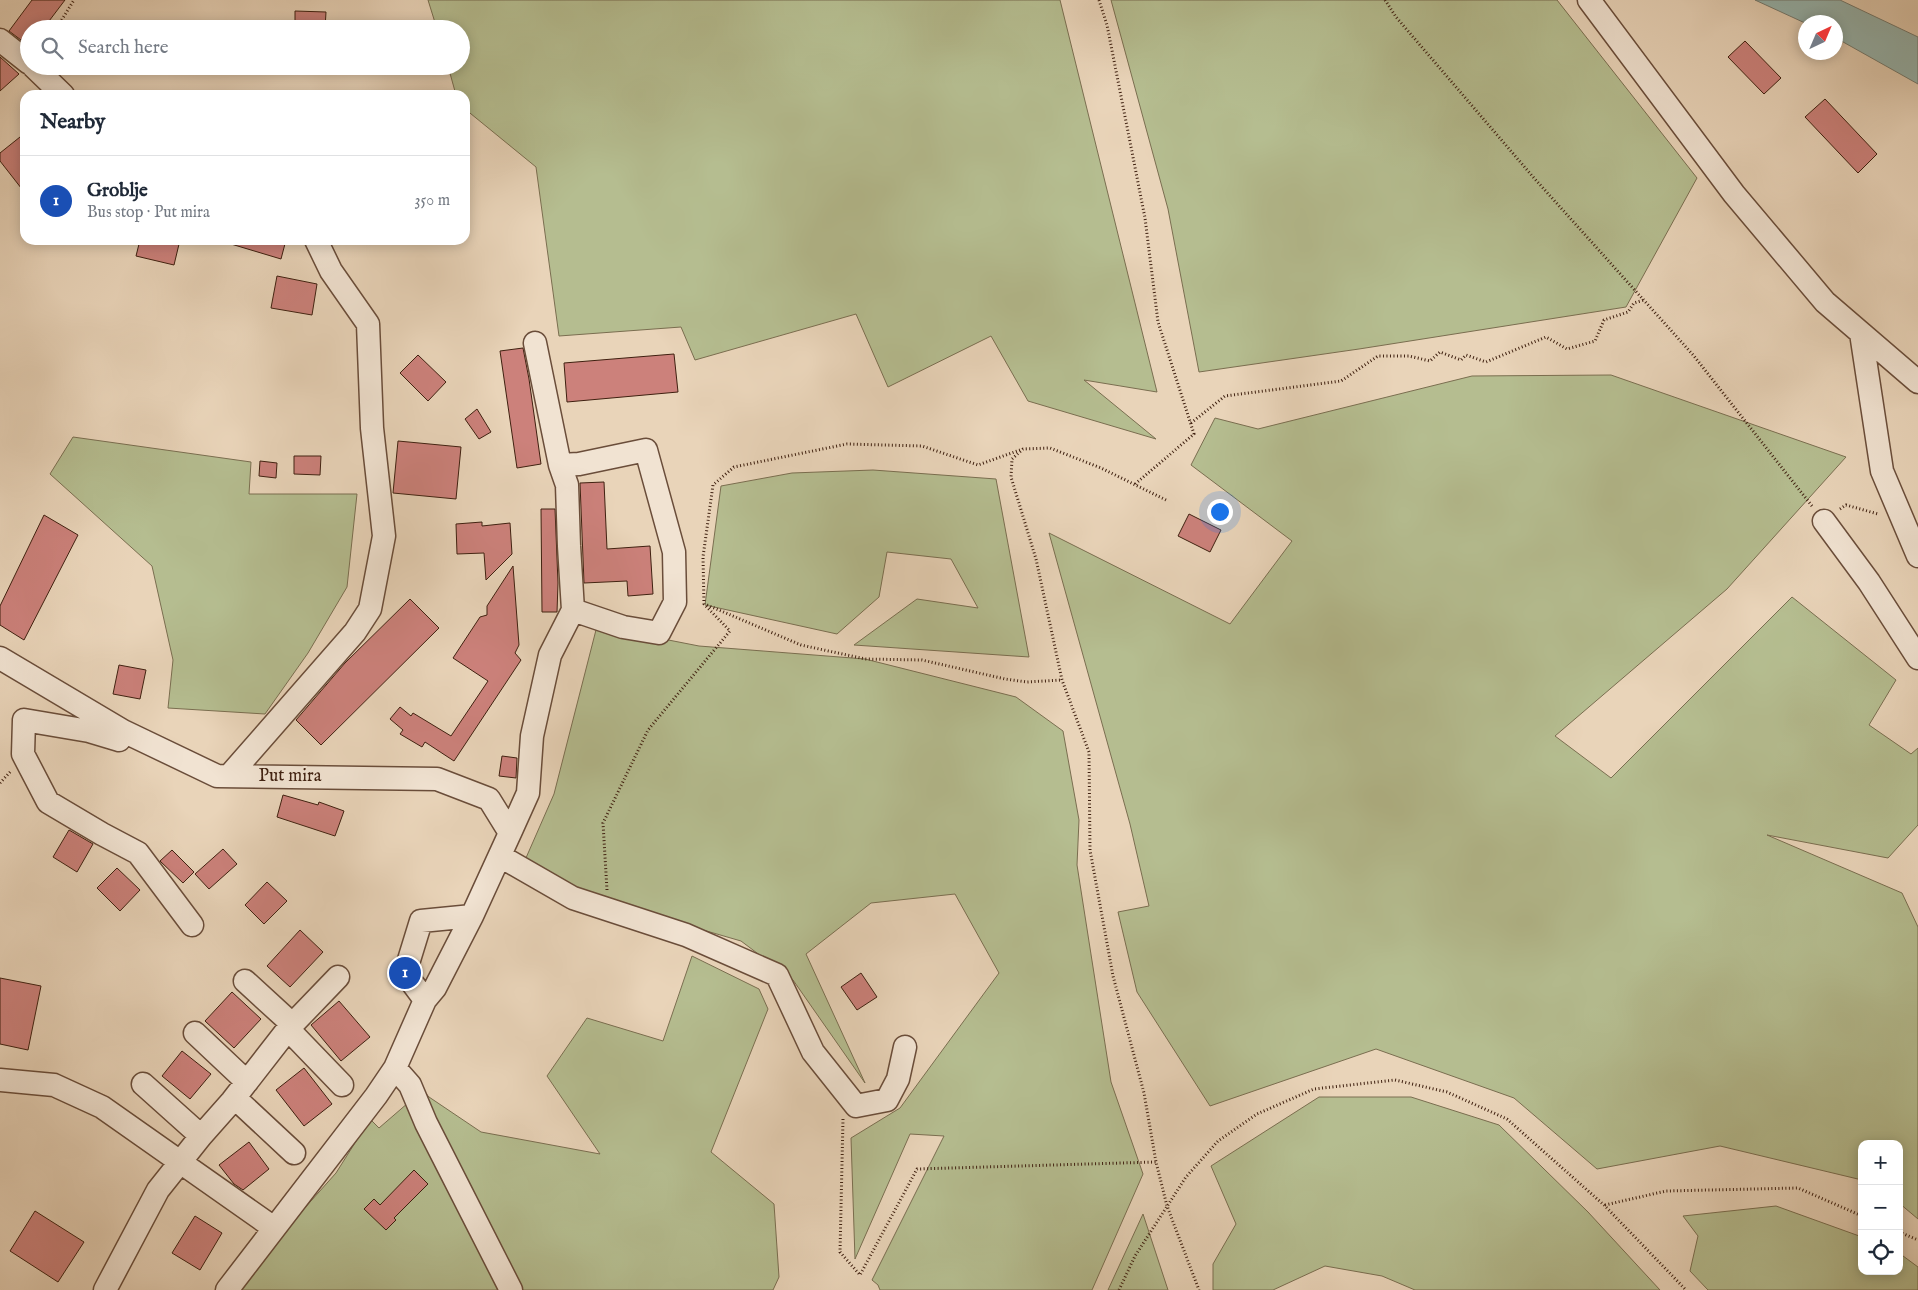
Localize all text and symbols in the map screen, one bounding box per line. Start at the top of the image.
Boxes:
north arrow [1798,15,1843,60]
search box [20,20,470,75]
icon: search [38,34,66,62]
text: Search here [78,36,169,60]
text: Nearby [40,109,105,136]
text: Groblje [87,179,148,203]
text: 1 [53,191,59,211]
text: 350 m [415,191,450,211]
text: Bus stop · Put mira [87,203,210,223]
your location [1207,499,1233,525]
street label: Put mira [259,765,322,788]
pin: 1 [389,954,421,992]
map controls [1858,1140,1903,1275]
button: + [1858,1140,1903,1185]
button: − [1858,1185,1903,1230]
button: locate [1858,1230,1903,1275]

